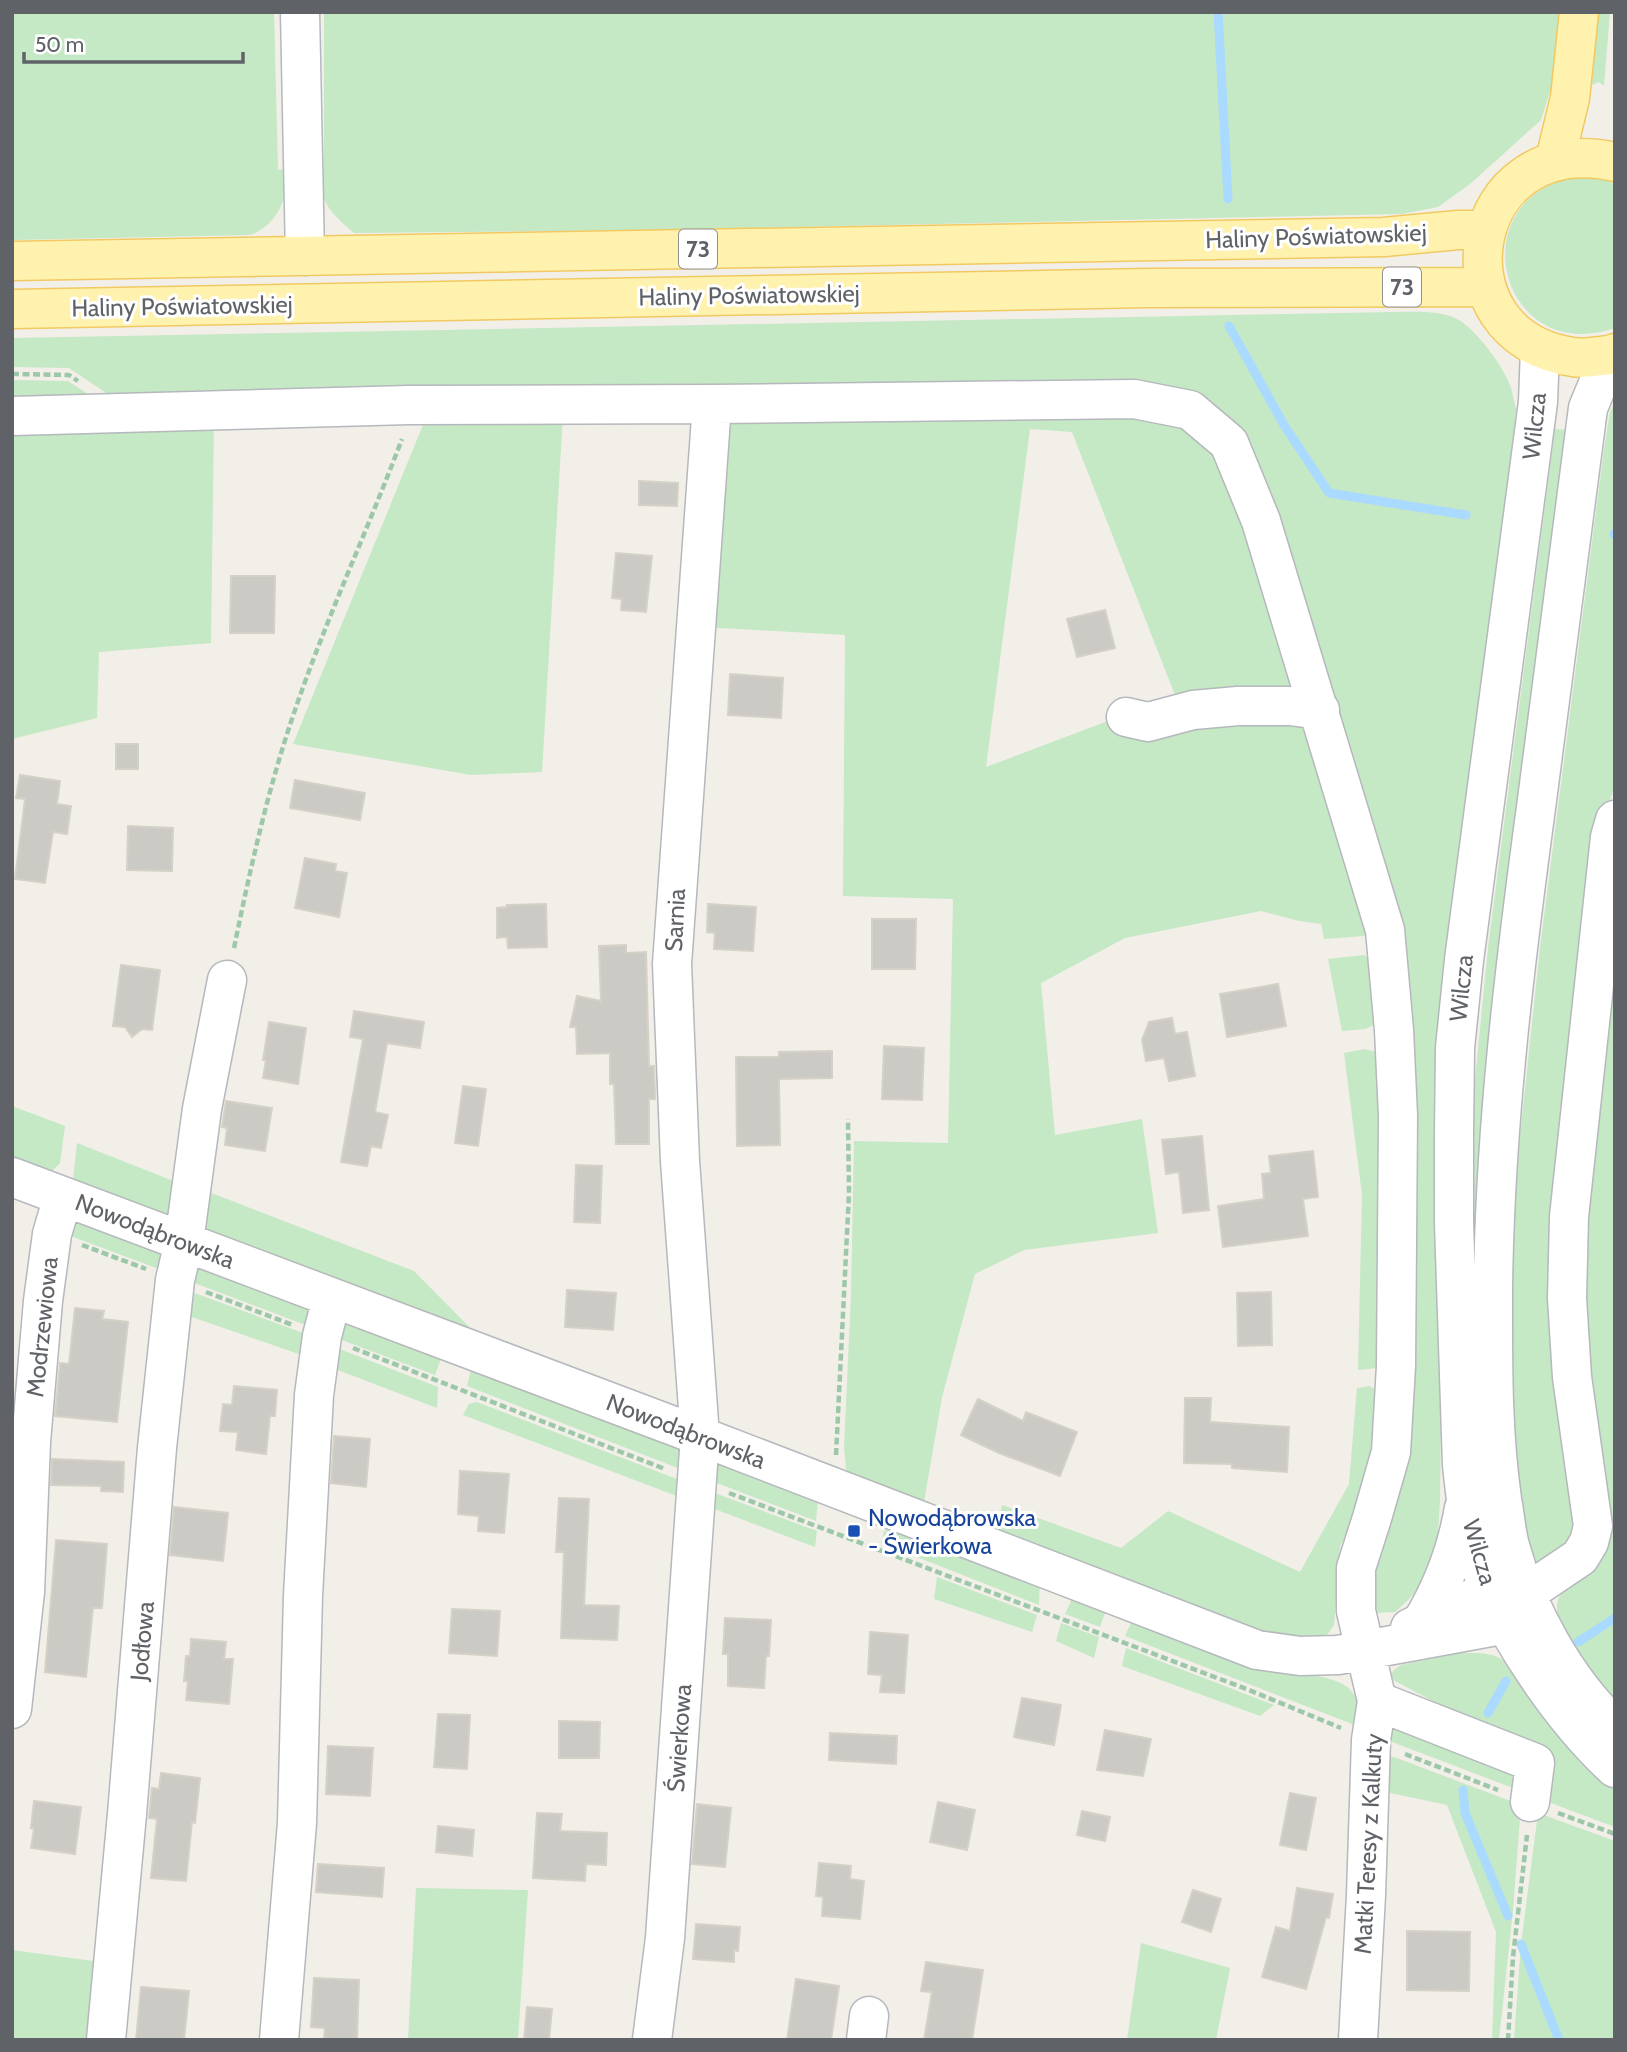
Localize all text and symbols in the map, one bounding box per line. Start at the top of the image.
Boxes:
scale bar [24,21,243,65]
text: 50 m [35,32,84,57]
street label: Haliny Poświatowskiej [1205,218,1427,254]
road number: 73 [679,230,717,268]
road number: 73 [1383,268,1421,306]
street label: Haliny Poświatowskiej [638,279,860,311]
street label: Haliny Poświatowskiej [71,290,293,322]
street label: Wilcza [1516,391,1552,461]
street label: Sarnia [659,887,691,952]
street label: Wilcza [1443,953,1479,1023]
street label: Nowodąbrowska [71,1187,239,1275]
street label: Modrzewiowa [20,1255,64,1399]
street label: Nowodąbrowska [602,1387,770,1475]
place label: Nowodąbrowska - Świerkowa [868,1503,1037,1560]
street label: Wilcza [1457,1516,1503,1589]
marker: Nowodąbrowska - Świerkowa [846,1523,862,1539]
street label: Jodłowa [124,1599,160,1683]
street label: Świerkowa [661,1682,697,1793]
street label: Matki Teresy z Kalkuty [1348,1733,1388,1955]

